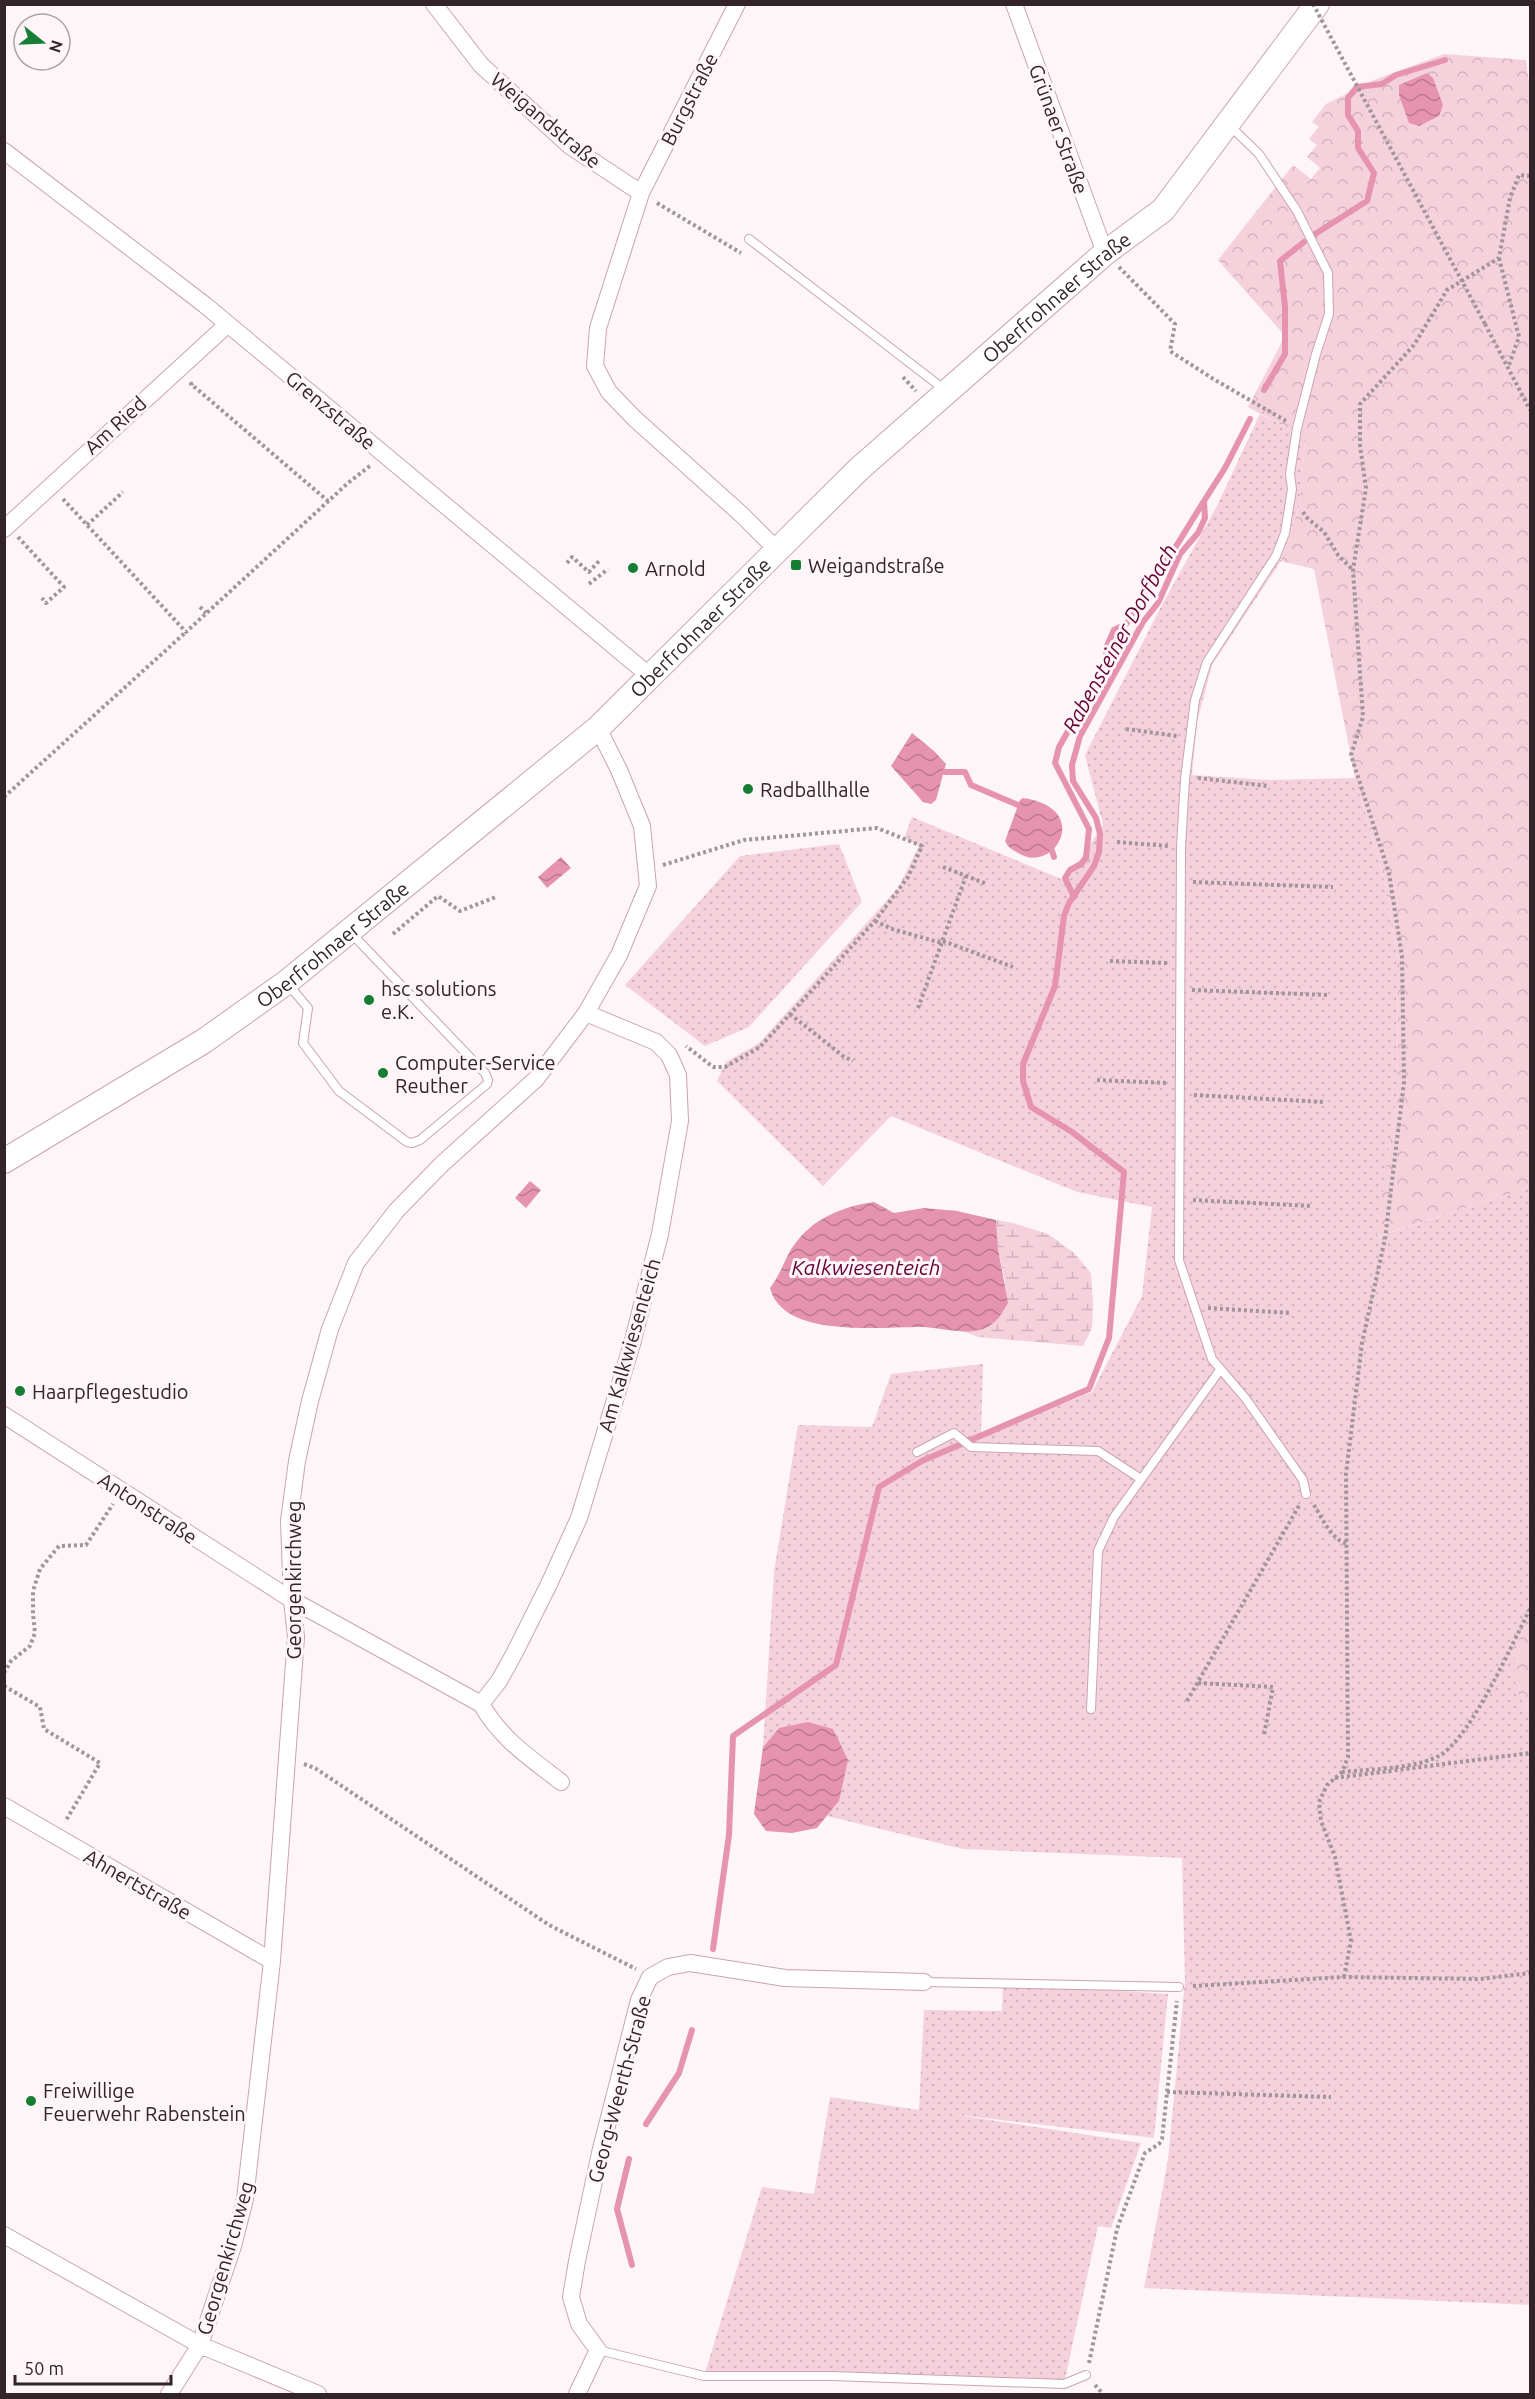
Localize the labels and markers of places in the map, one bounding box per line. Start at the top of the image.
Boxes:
place label: Weigandstraße [808,554,944,577]
place label: Arnold [645,557,706,580]
marker: Weigandstraße [789,558,803,572]
marker: Arnold [626,561,640,575]
place label: Radballhalle [760,778,870,801]
marker: Radballhalle [741,782,755,796]
place label: hsc solutions e.K. [381,977,497,1023]
marker: hsc solutions e.K. [362,993,376,1007]
place label: Computer-Service Reuther [395,1051,556,1097]
marker: Computer-Service Reuther [376,1066,390,1080]
place label: Haarpflegestudio [32,1380,188,1403]
marker: Haarpflegestudio [13,1384,27,1398]
place label: Freiwillige Feuerwehr Rabenstein [43,2079,246,2125]
marker: Freiwillige Feuerwehr Rabenstein [24,2094,38,2108]

